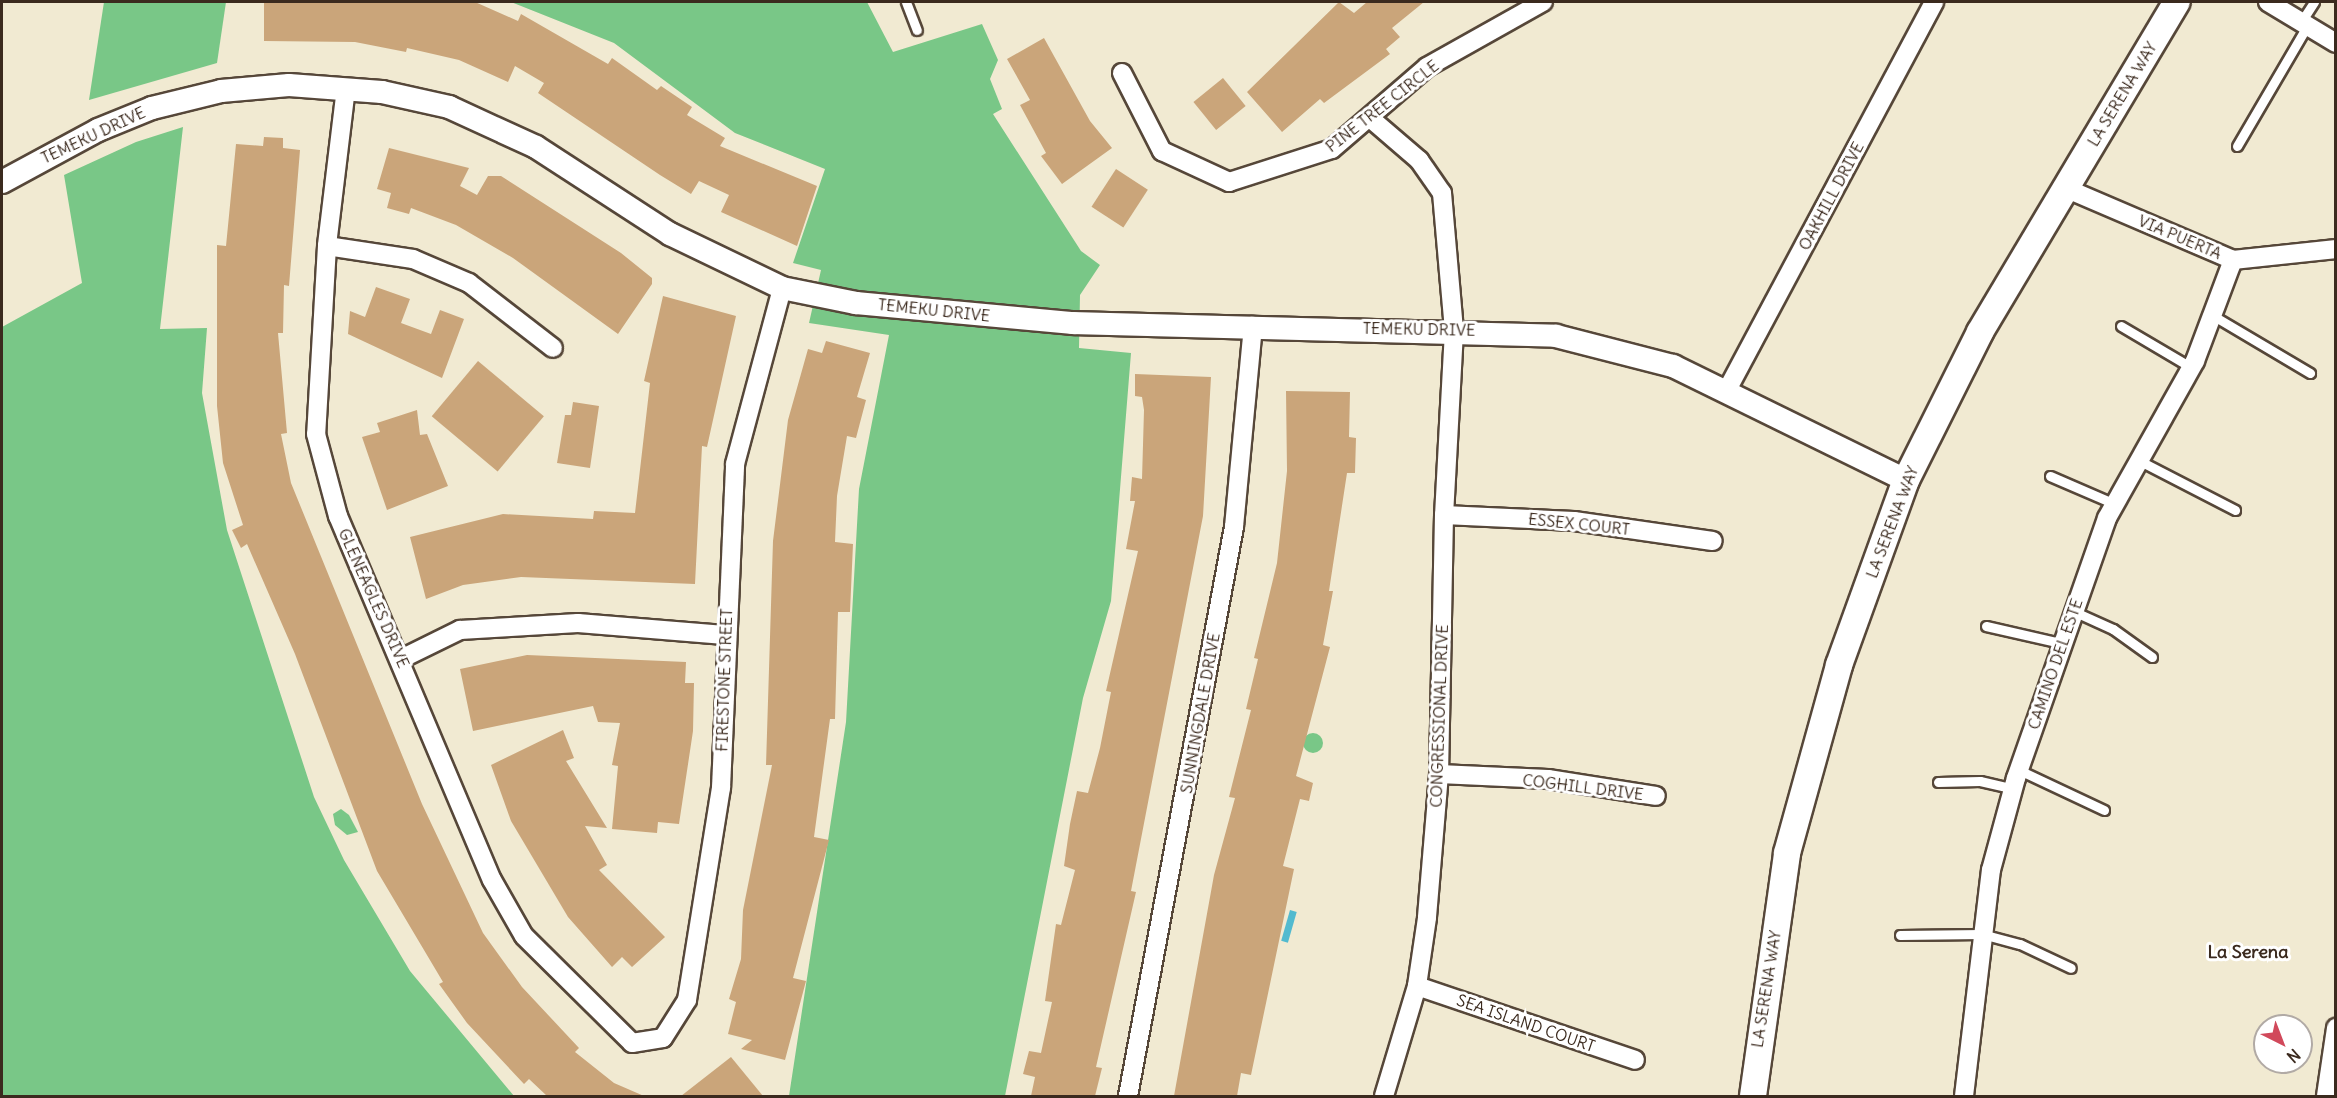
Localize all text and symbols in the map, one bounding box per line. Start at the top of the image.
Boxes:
street label: LA SERENA WAY [2083,38,2161,150]
street label: PINE TREE CIRCLE [1322,56,1442,156]
street label: TEMEKU DRIVE [38,103,148,167]
street label: OAKHILL DRIVE [1794,139,1868,253]
street label: VIA PUERTA [2135,211,2225,263]
street label: TEMEKU DRIVE [877,295,991,325]
street label: TEMEKU DRIVE [1363,318,1475,340]
street label: LA SERENA WAY [1862,463,1922,581]
street label: ESSEX COURT [1527,509,1631,539]
street label: GLENEAGLES DRIVE [335,525,413,671]
street label: CAMINO DEL ESTE [2024,596,2086,732]
street label: FIRESTONE STREET [712,608,736,752]
street label: CONGRESSIONAL DRIVE [1426,624,1452,808]
street label: SUNNINGDALE DRIVE [1176,631,1224,795]
street label: COGHILL DRIVE [1521,770,1645,804]
street label: LA SERENA WAY [1747,929,1785,1049]
district label: La Serena [2207,941,2289,963]
street label: SEA ISLAND COURT [1454,990,1598,1056]
north arrow [2253,1014,2313,1074]
text: N [2283,1045,2305,1067]

